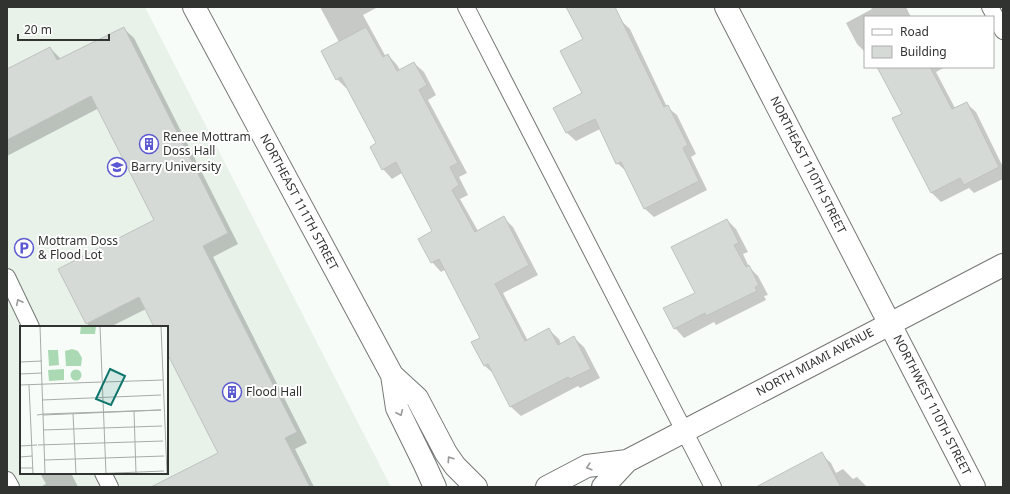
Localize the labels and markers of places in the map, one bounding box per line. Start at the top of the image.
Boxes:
place label: Renee Mottram Doss Hall [163,128,251,159]
building icon: Renee Mottram Doss Hall [138,133,160,155]
school or university icon: Barry University [106,156,128,178]
place label: Barry University [131,158,222,175]
place label: Mottram Doss & Flood Lot [38,232,118,263]
parking icon: Mottram Doss & Flood Lot [13,237,35,259]
building icon: Flood Hall [221,381,243,403]
place label: Flood Hall [246,383,302,400]

